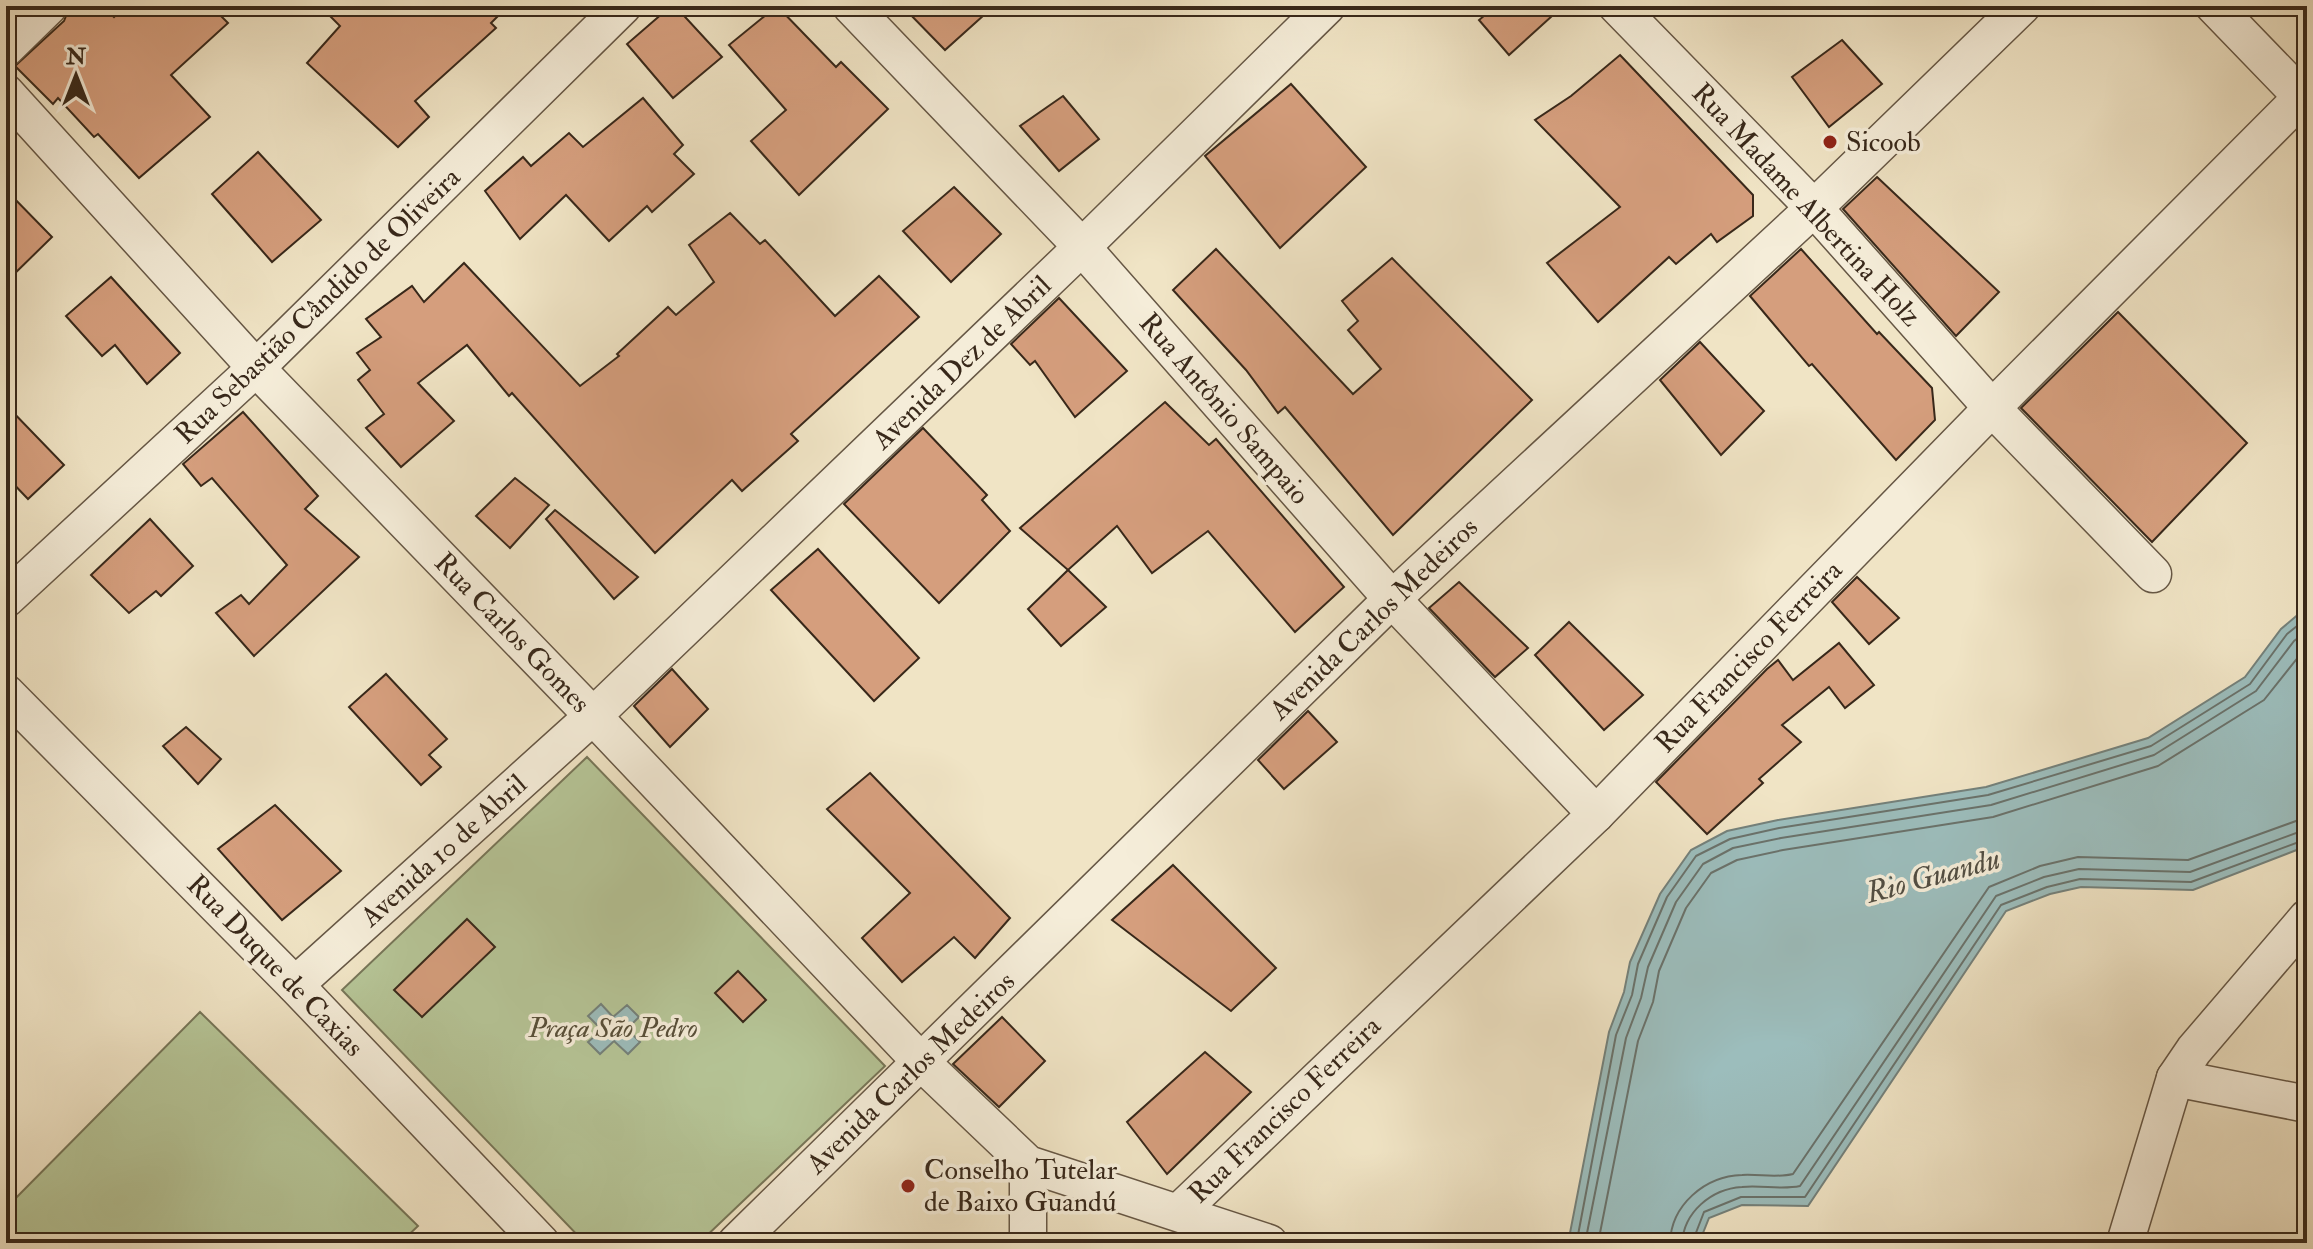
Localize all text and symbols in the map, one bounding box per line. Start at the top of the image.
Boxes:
north arrow [36,36,116,116]
text: N [65,43,86,71]
street label: Rua Madame Albertina Holz [1684,76,1928,334]
place label: Sicoob [1846,125,1921,160]
marker: Sicoob [1821,133,1839,151]
street label: Rua Sebastião Cândido de Oliveira [168,160,468,452]
street label: Avenida Dez de Abril [864,269,1059,458]
street label: Rua Antônio Sampaio [1131,306,1317,512]
street label: Avenida Carlos Medeiros [1262,510,1486,728]
street label: Rua Carlos Gomes [427,545,597,721]
street label: Rua Francisco Ferreira [1648,553,1850,761]
street label: Avenida 10 de Abril [353,767,534,935]
water label: Rio Guandu [1861,840,2004,912]
street label: Rua Duque de Caxias [179,868,371,1064]
street label: Avenida Carlos Medeiros [799,964,1023,1182]
street label: Rua Francisco Ferreira [1181,1009,1389,1211]
park label: Praça São Pedro [527,1011,698,1046]
place label: Conselho Tutelar de Baixo Guandú [924,1153,1118,1220]
marker: Conselho Tutelar de Baixo Guandú [899,1177,917,1195]

